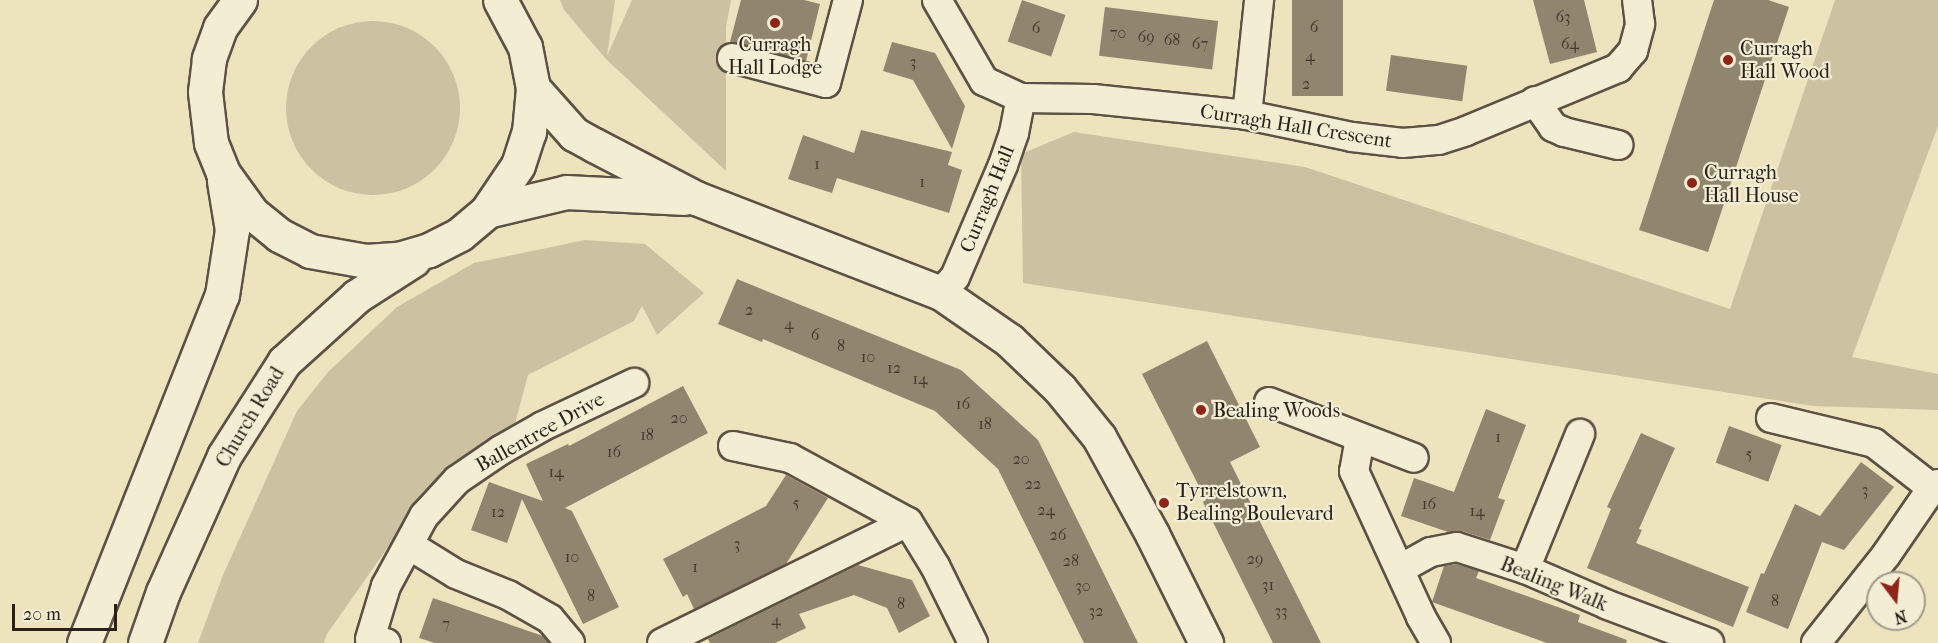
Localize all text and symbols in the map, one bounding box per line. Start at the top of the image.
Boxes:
house number: 63 [1555,7,1571,27]
marker: Curragh Hall Lodge [768,16,782,30]
house number: 6 [1310,17,1318,37]
house number: 6 [1032,18,1040,38]
house number: 70 [1110,23,1126,43]
house number: 69 [1137,27,1155,47]
house number: 68 [1164,30,1180,50]
place label: Curragh Hall Lodge [728,33,822,80]
house number: 67 [1192,34,1208,54]
house number: 64 [1561,34,1579,54]
place label: Curragh Hall Wood [1740,36,1830,83]
house number: 4 [1305,46,1315,66]
house number: 3 [910,52,916,72]
marker: Curragh Hall Wood [1721,53,1735,67]
house number: 2 [1302,74,1310,94]
street label: Curragh Hall Crescent [1198,99,1394,153]
street label: Curragh Hall [955,142,1019,256]
house number: 1 [814,154,820,174]
place label: Curragh Hall House [1704,160,1799,207]
house number: 1 [919,172,925,192]
marker: Curragh Hall House [1685,176,1699,190]
house number: 2 [745,300,753,320]
house number: 4 [784,314,794,334]
house number: 6 [811,325,819,345]
house number: 8 [837,336,845,356]
house number: 10 [861,347,875,367]
house number: 12 [887,358,901,378]
street label: Church Road [211,362,289,472]
house number: 14 [912,369,928,389]
street label: Ballentree Drive [472,387,608,477]
house number: 16 [956,394,970,414]
place label: Bealing Woods [1213,398,1340,422]
marker: Bealing Woods [1194,403,1208,417]
house number: 20 [670,408,688,428]
house number: 18 [978,414,992,434]
house number: 18 [640,425,654,445]
house number: 1 [1495,427,1501,447]
house number: 16 [607,442,621,462]
house number: 5 [1746,444,1752,464]
house number: 20 [1012,449,1030,469]
house number: 14 [548,462,564,482]
house number: 22 [1025,474,1041,494]
place label: Tyrrelstown, Bealing Boulevard [1176,479,1334,526]
house number: 3 [1862,480,1868,500]
house number: 5 [793,493,799,513]
house number: 16 [1422,494,1436,514]
marker: Tyrrelstown, Bealing Boulevard [1157,496,1171,510]
house number: 24 [1037,500,1055,520]
house number: 14 [1469,501,1485,521]
house number: 12 [491,502,505,522]
house number: 26 [1050,525,1066,545]
house number: 3 [734,534,740,554]
house number: 10 [565,547,579,567]
house number: 29 [1247,549,1263,569]
house number: 28 [1063,551,1079,571]
street label: Bealing Walk [1497,552,1611,616]
house number: 1 [692,557,698,577]
north arrow [1866,571,1926,631]
house number: 31 [1262,575,1274,595]
house number: 30 [1075,576,1091,596]
house number: 8 [587,586,595,606]
house number: 8 [1771,591,1779,611]
scale bar [15,592,120,630]
house number: 8 [897,594,905,614]
house number: 32 [1089,601,1103,621]
house number: 33 [1274,601,1288,621]
text: 20 m [23,604,61,625]
text: N [1892,606,1909,628]
house number: 4 [771,610,781,630]
house number: 7 [442,614,450,634]

